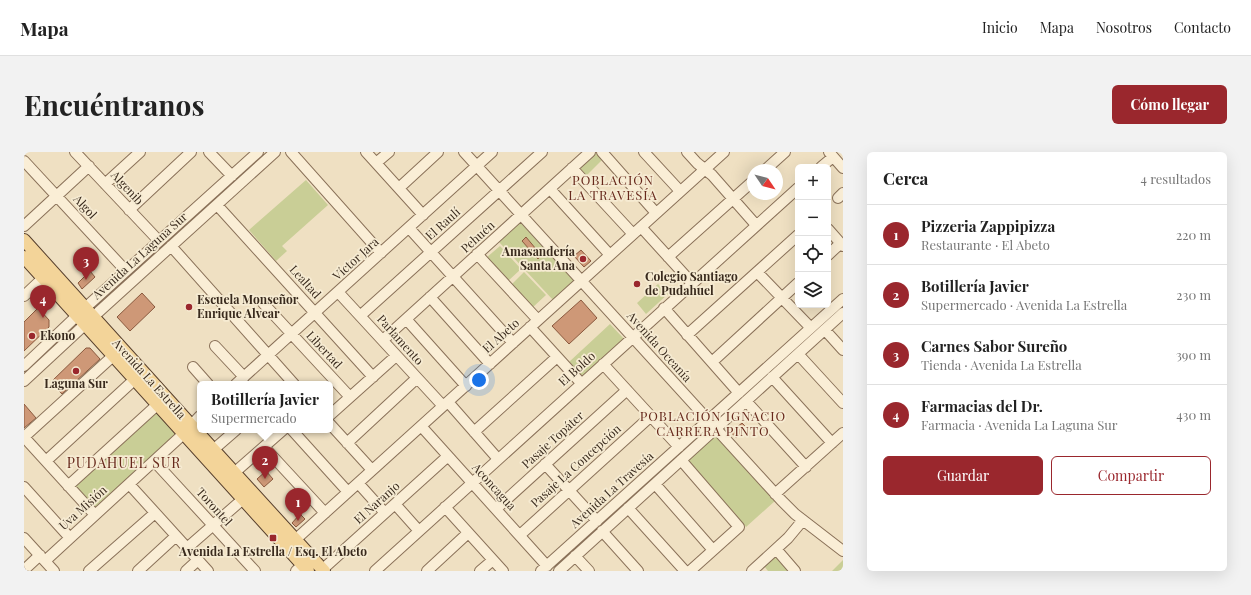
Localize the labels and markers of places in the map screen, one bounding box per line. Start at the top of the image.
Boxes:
place label: Amasandería Santa Ana [501,243,576,273]
pin: 3 [73,247,99,280]
marker: Amasandería Santa Ana [578,254,588,264]
place label: Colegio Santiago de Pudahuel [645,268,738,298]
marker: Colegio Santiago de Pudahuel [632,279,642,289]
pin: 4 [30,285,56,318]
place label: Escuela Monseñor Enrique Alvear [197,291,299,321]
marker: Escuela Monseñor Enrique Alvear [184,302,194,312]
place label: Ekono [40,327,75,343]
marker: Ekono [27,331,37,341]
marker: Laguna Sur [71,366,81,376]
place label: Laguna Sur [44,375,108,391]
pin: 2 [252,446,278,479]
pin: 1 [285,488,311,521]
marker: Avenida La Estrella / Esq. El Abeto [268,533,278,543]
place label: Avenida La Estrella / Esq. El Abeto [178,543,367,559]

